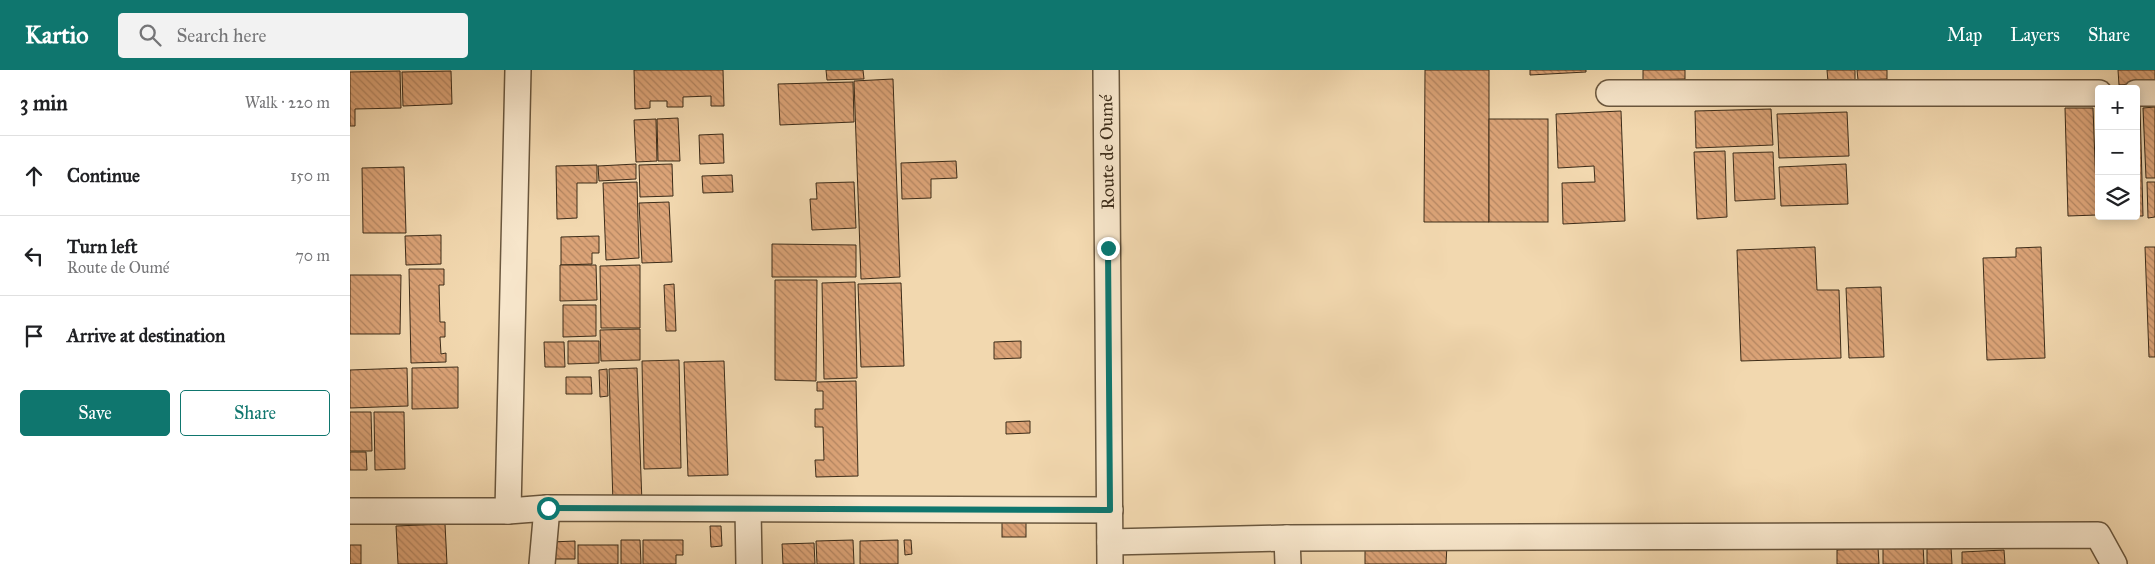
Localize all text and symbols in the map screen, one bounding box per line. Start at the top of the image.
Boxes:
search box [118,13,468,58]
text: Kartio [25,20,88,50]
icon: search [136,21,164,49]
text: Search here [176,24,266,47]
text: Map [1947,24,1982,46]
text: Layers [2010,24,2060,46]
text: Share [2088,24,2130,46]
map controls [2095,85,2140,220]
button: + [2095,85,2140,130]
text: 3 min [20,90,68,116]
text: Walk · 220 m [245,93,330,112]
street label: Route de Oumé [1095,94,1119,210]
button: − [2095,130,2140,175]
icon: ahead [20,162,48,190]
text: Continue [67,164,140,187]
text: 150 m [290,166,330,185]
button: layers [2095,175,2140,220]
text: Turn left [67,235,137,258]
route end [1097,237,1120,260]
icon: left [20,242,48,270]
text: 70 m [295,246,330,265]
text: Route de Oumé [67,258,170,277]
icon: arrive [20,322,48,350]
text: Arrive at destination [67,324,225,347]
button: Save [20,390,170,436]
button: Share [180,390,330,436]
route start [537,497,560,520]

